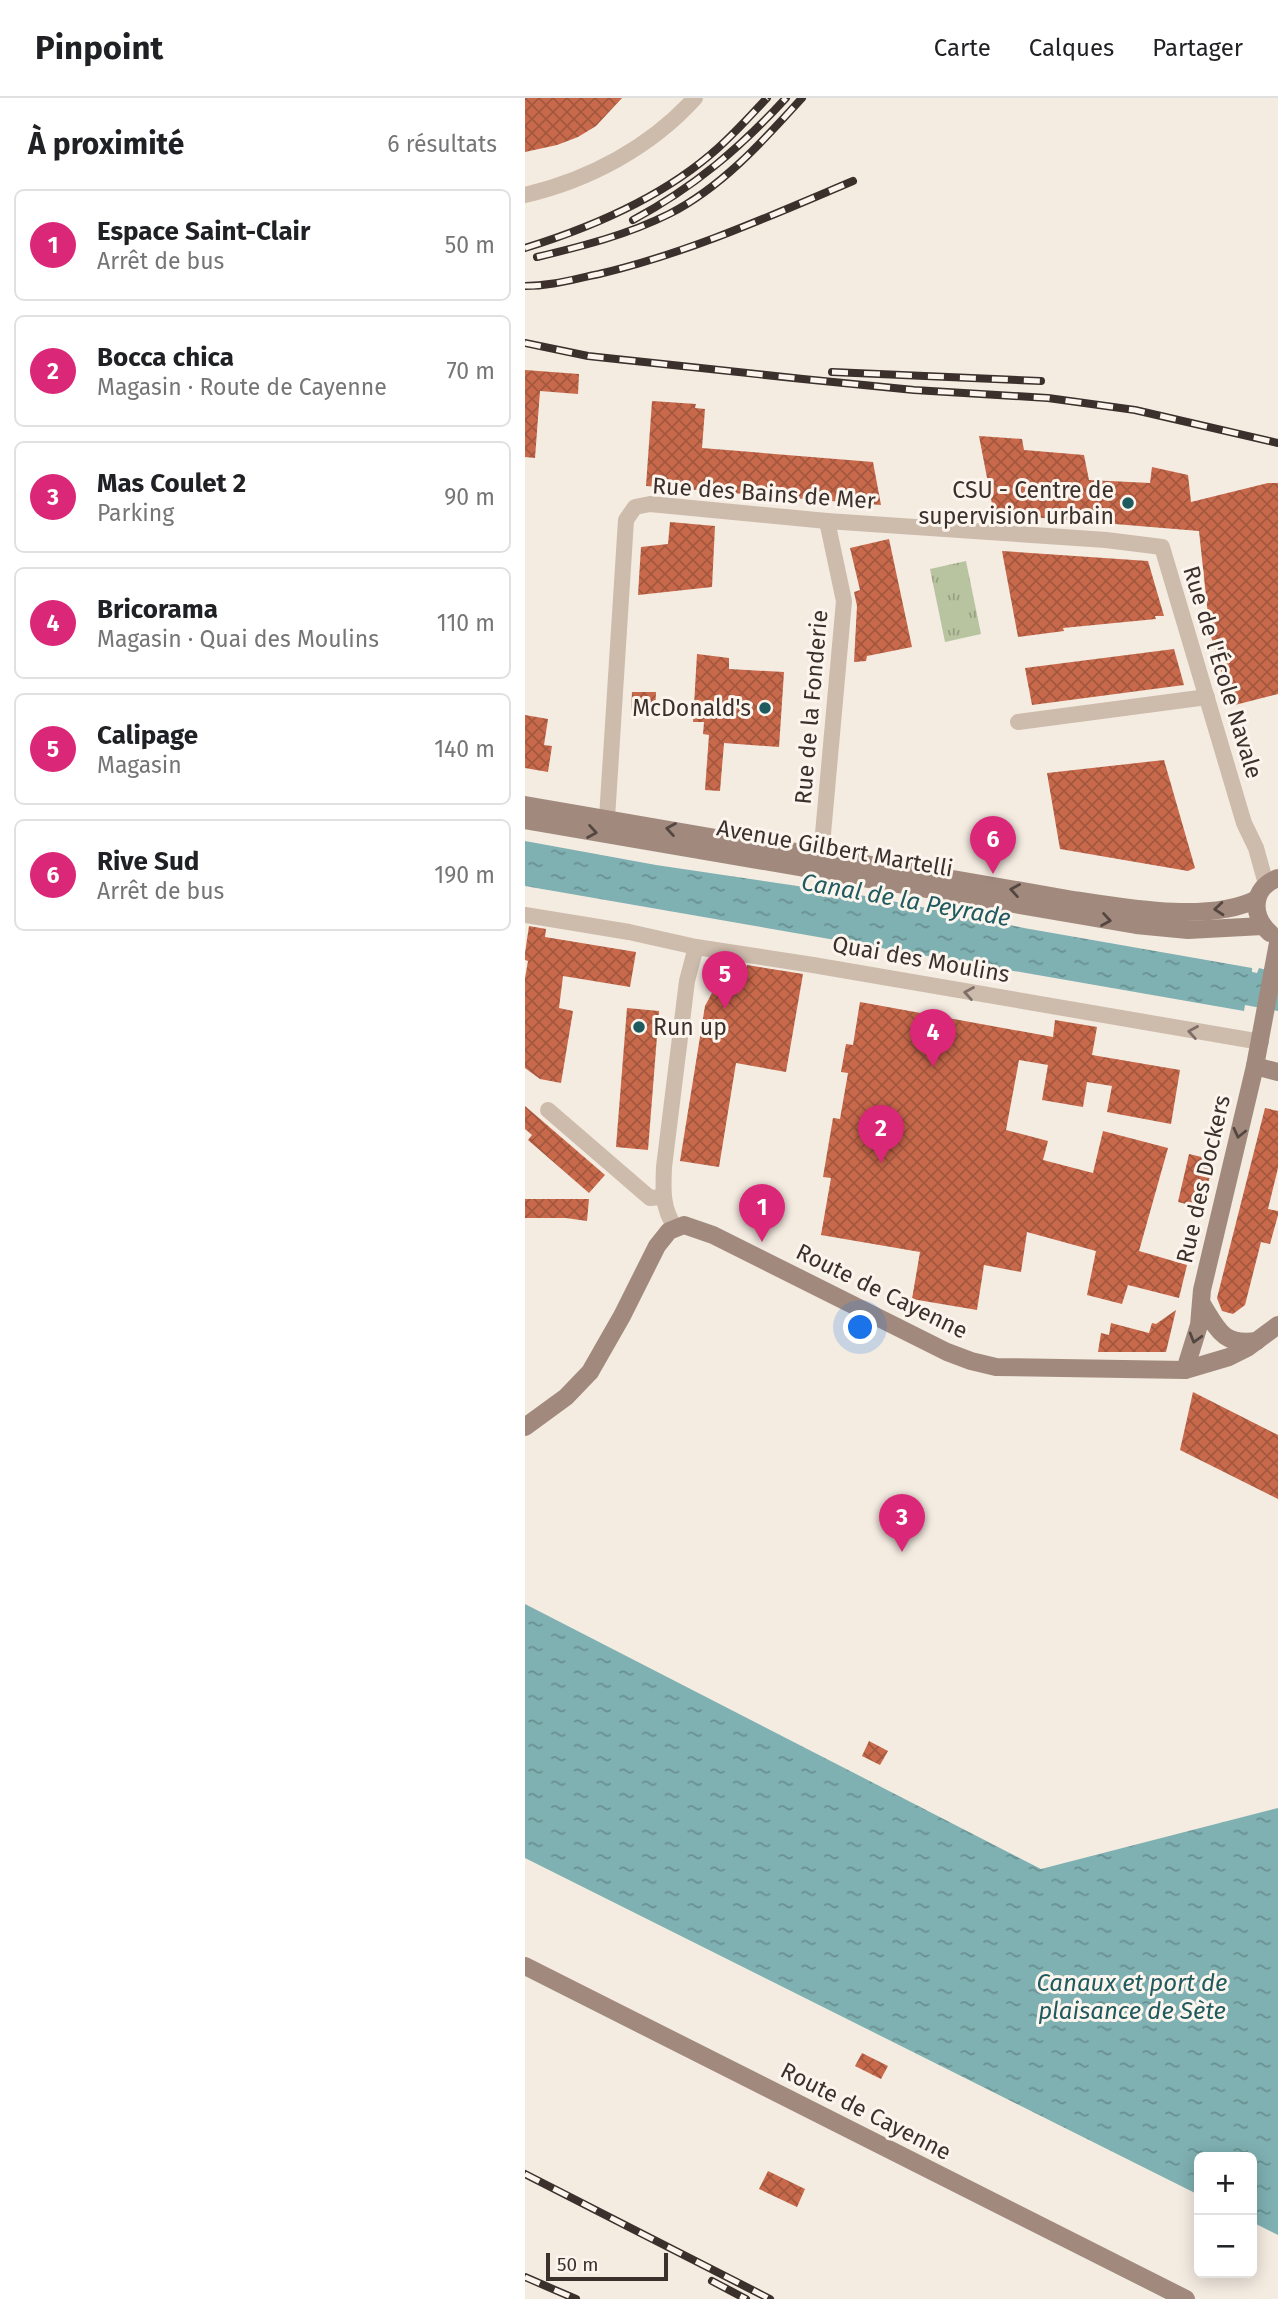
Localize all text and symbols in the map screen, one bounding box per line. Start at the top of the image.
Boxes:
text: Pinpoint [35,28,163,68]
text: Carte [934,34,991,62]
text: Calques [1029,34,1114,62]
text: Partager [1152,34,1243,62]
text: À proximité [28,126,184,162]
text: 6 résultats [387,130,497,158]
text: Espace Saint-Clair [97,216,310,247]
text: 1 [48,231,58,259]
text: 50 m [445,231,495,259]
text: Arrêt de bus [97,247,224,275]
text: Bocca chica [97,342,234,373]
text: 2 [47,357,59,385]
text: 70 m [446,357,495,385]
text: Magasin · Route de Cayenne [97,373,387,401]
text: Mas Coulet 2 [97,468,246,499]
street label: Rue des Bains de Mer [651,471,877,515]
place label: CSU - Centre de supervision urbain [919,476,1114,530]
text: 3 [47,483,59,511]
text: 90 m [444,483,495,511]
marker: CSU - Centre de supervision urbain [1120,495,1136,511]
text: Parking [97,499,174,527]
street label: Rue de l'École Navale [1177,562,1270,782]
text: Bricorama [97,594,218,625]
text: 4 [47,609,60,637]
text: 110 m [437,609,495,637]
street label: Rue de la Fonderie [789,609,833,805]
text: Magasin · Quai des Moulins [97,625,379,653]
place label: McDonald's [632,694,751,722]
marker: McDonald's [757,700,773,716]
text: Calipage [97,720,198,751]
text: 5 [47,735,59,763]
text: 140 m [434,735,495,763]
text: Magasin [97,751,182,779]
street label: Avenue Gilbert Martelli [715,813,955,883]
pin: 6 [970,816,1016,874]
one-way arrow [665,822,677,837]
one-way arrow [586,823,598,838]
text: Rive Sud [97,846,199,877]
text: 6 [47,861,59,889]
text: 190 m [434,861,495,889]
water label: Canal de la Peyrade [799,868,1013,932]
text: Arrêt de bus [97,877,224,905]
one-way arrow [1010,883,1021,898]
one-way arrow [1214,901,1225,916]
one-way arrow [1100,912,1112,927]
street label: Quai des Moulins [830,930,1012,988]
pin: 5 [702,951,748,1009]
one-way arrow [963,986,975,1001]
pin: 4 [910,1009,956,1067]
place label: Run up [653,1013,727,1041]
marker: Run up [631,1019,647,1035]
one-way arrow [1187,1025,1199,1040]
street label: Rue des Dockers [1170,1092,1236,1266]
pin: 2 [858,1105,904,1163]
one-way arrow [1233,1127,1247,1139]
pin: 1 [739,1184,785,1242]
street label: Route de Cayenne [792,1237,972,1345]
your location [843,1310,877,1344]
one-way arrow [1189,1331,1204,1343]
pin: 3 [879,1494,925,1552]
water label: Canaux et port de plaisance de Sète [1037,1969,1227,2025]
street label: Route de Cayenne [776,2056,956,2166]
map controls [1194,2152,1257,2278]
button: + [1194,2152,1257,2215]
button: − [1194,2215,1257,2278]
scale bar [546,2250,669,2282]
text: 50 m [557,2253,598,2276]

